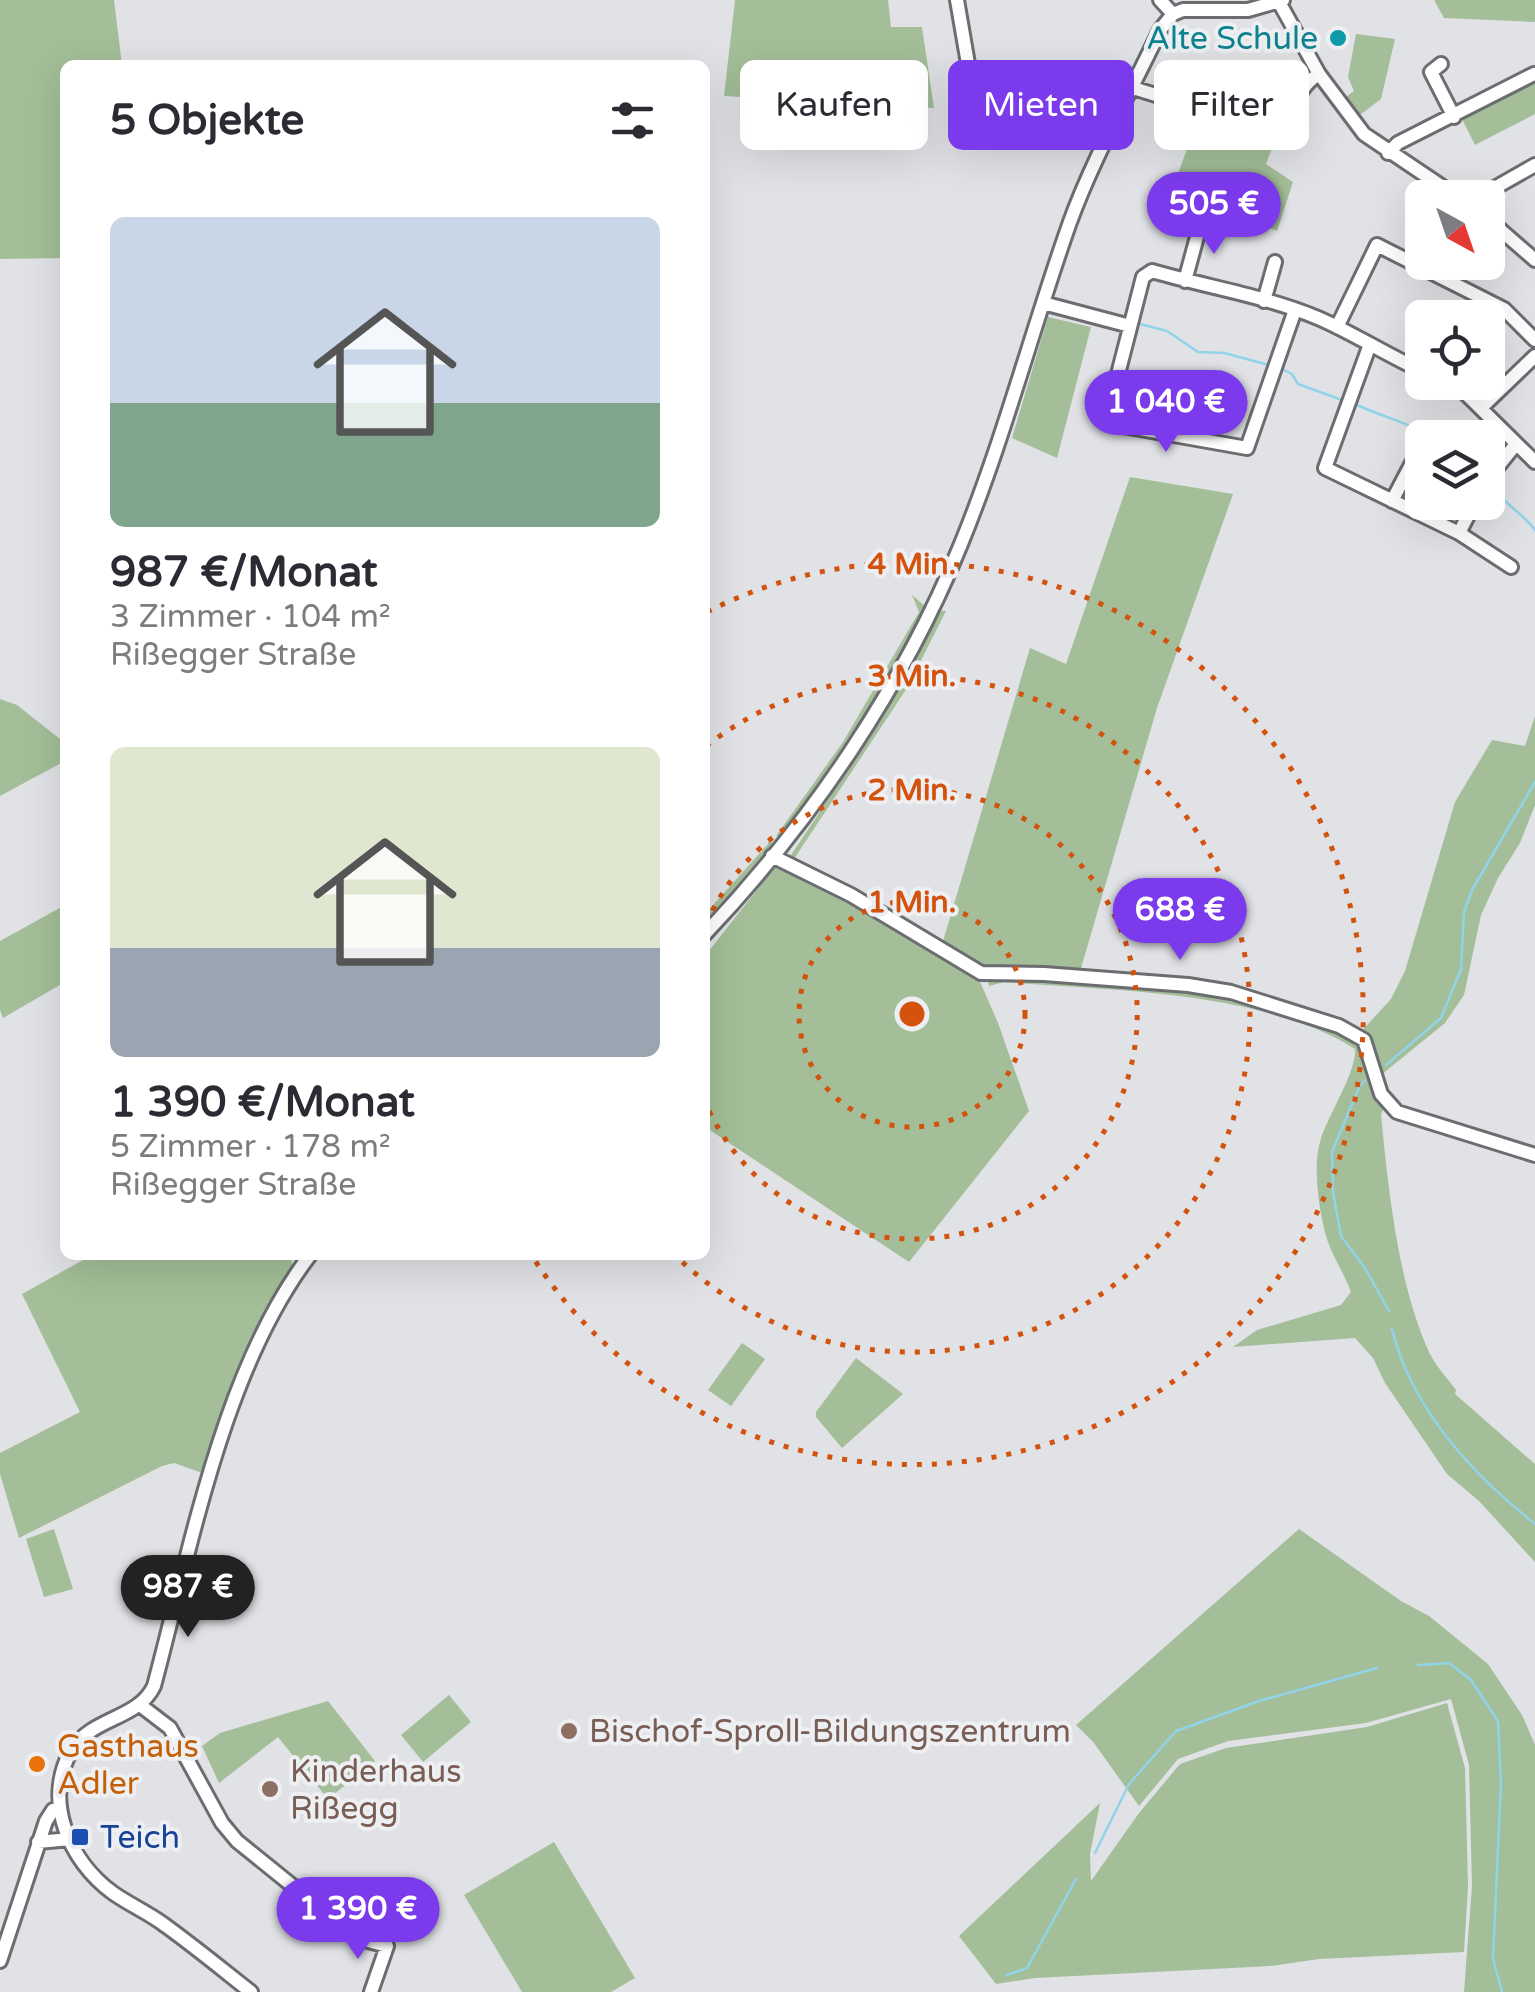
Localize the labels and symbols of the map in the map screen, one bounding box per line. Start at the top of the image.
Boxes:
place label: Alte Schule [1146,20,1318,58]
marker: Alte Schule [1327,27,1349,49]
pin: 505 € [1144,172,1284,257]
north arrow [1405,180,1505,280]
pin: 1 040 € [1074,370,1258,455]
text: 4 Min. [868,546,956,583]
text: 3 Min. [868,658,956,695]
text: 2 Min. [868,772,956,809]
pin: 688 € [1110,878,1250,963]
text: 1 Min. [868,884,956,921]
centre of rings [894,996,930,1032]
pin: 987 € [118,1555,258,1640]
place label: Bischof-Sproll-Bildungszentrum [589,1713,1071,1751]
marker: Bischof-Sproll-Bildungszentrum [558,1720,580,1742]
place label: Gasthaus Adler [57,1728,199,1803]
marker: Gasthaus Adler [26,1753,48,1775]
place label: Kinderhaus Rißegg [290,1753,462,1828]
marker: Kinderhaus Rißegg [259,1778,281,1800]
place label: Teich [100,1819,180,1857]
marker: Teich [69,1826,91,1848]
pin: 1 390 € [266,1877,450,1962]

